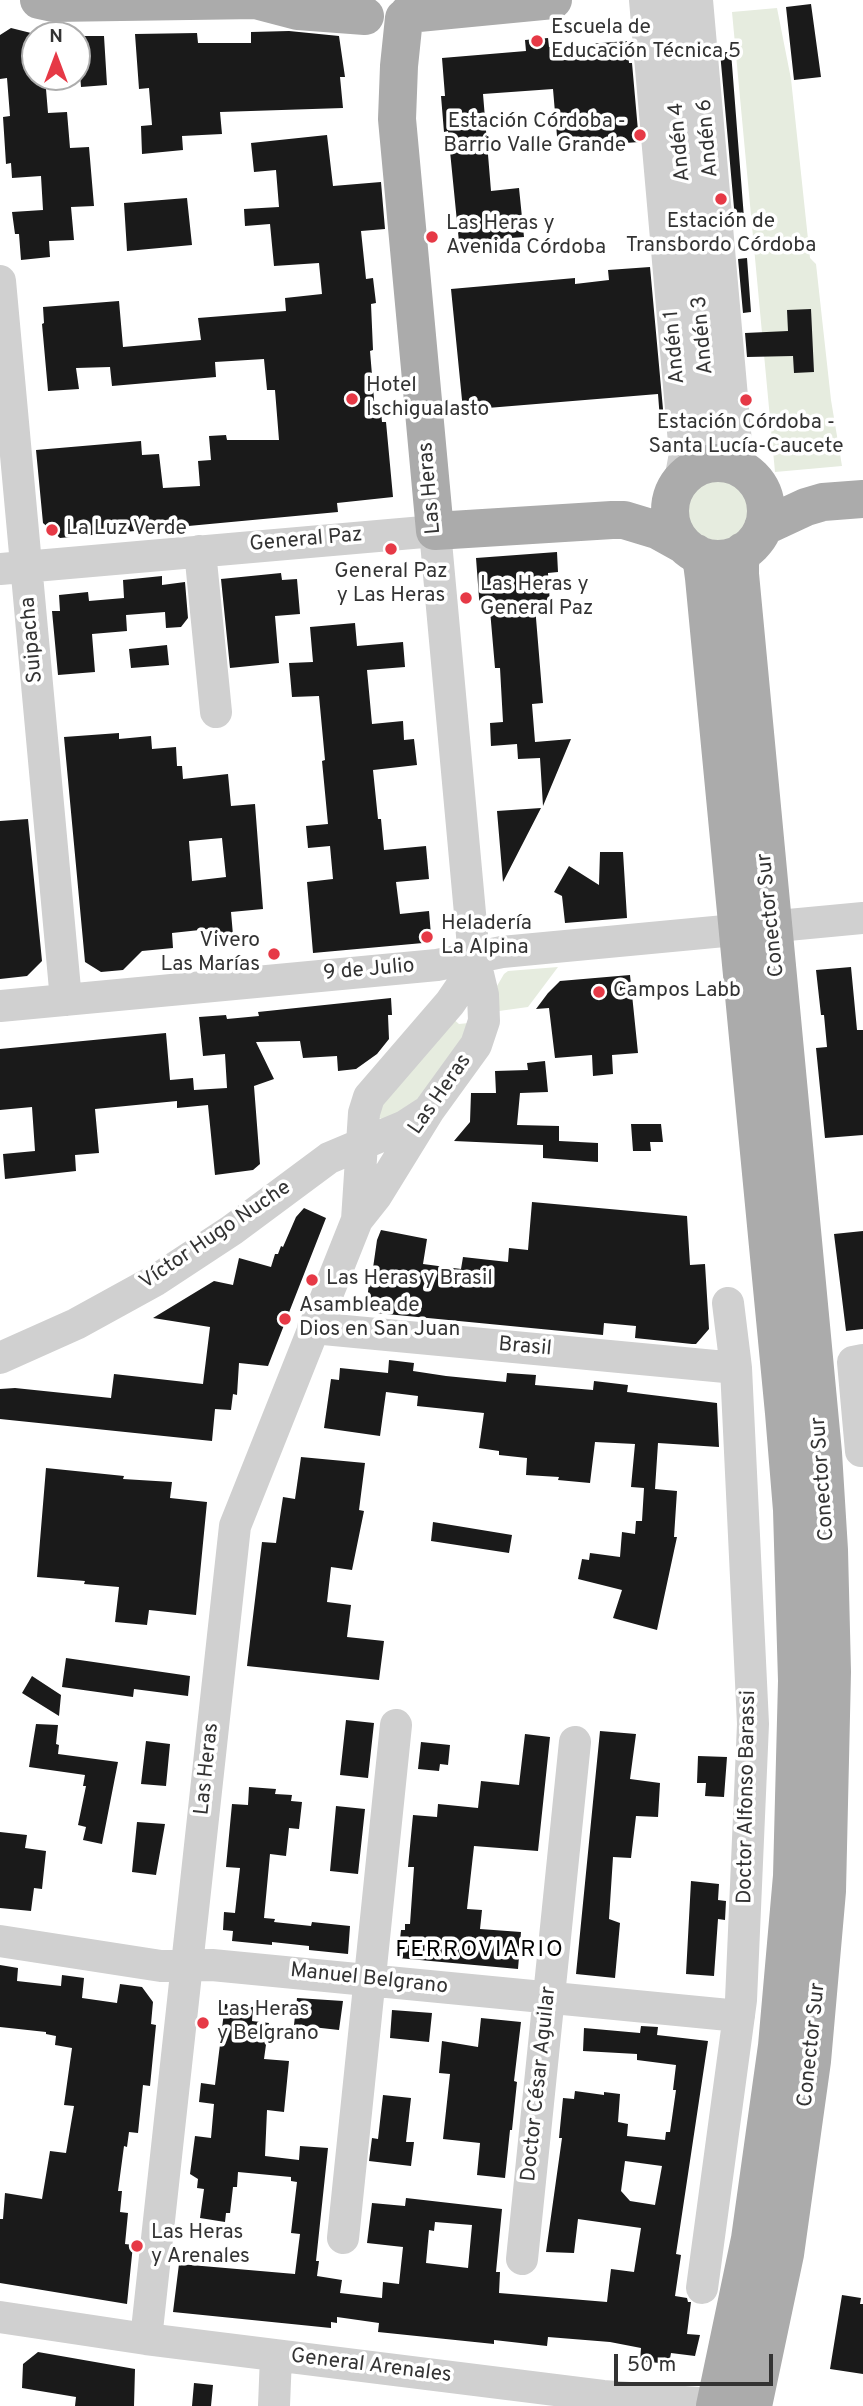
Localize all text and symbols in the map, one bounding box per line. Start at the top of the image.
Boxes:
place label: Escuela de Educación Técnica 5 [551,16,741,66]
north arrow [21,21,91,91]
text: N [49,25,63,49]
marker: Escuela de Educación Técnica 5 [529,33,545,49]
street label: Andén 6 [693,98,725,178]
street label: Andén 4 [665,101,697,183]
place label: Estación Córdoba - Barrio Valle Grande [443,110,626,160]
marker: Estación Córdoba - Barrio Valle Grande [632,127,648,143]
marker: Estación de Transbordo Córdoba [713,191,729,207]
place label: Estación de Transbordo Córdoba [626,210,816,260]
place label: Las Heras y Avenida Córdoba [446,212,606,262]
marker: Las Heras y Avenida Córdoba [424,229,440,245]
street label: Andén 3 [688,295,720,375]
street label: Andén 1 [660,309,692,385]
place label: Hotel Ischigualasto [366,374,489,424]
marker: Hotel Ischigualasto [344,391,360,407]
marker: Estación Córdoba - Santa Lucía-Caucete [738,392,754,408]
place label: Estación Córdoba - Santa Lucía-Caucete [649,411,843,461]
street label: Las Heras [414,441,448,535]
place label: La Luz Verde [66,517,187,543]
marker: La Luz Verde [44,522,60,538]
street label: General Paz [248,524,364,558]
marker: General Paz y Las Heras [383,541,399,557]
place label: General Paz y Las Heras [334,560,448,610]
place label: Las Heras y General Paz [480,573,593,623]
marker: Las Heras y General Paz [458,590,474,606]
street label: Suipacha [17,596,49,684]
street label: Conector Sur [753,852,791,978]
place label: Heladería La Alpina [441,912,532,962]
place label: Vivero Las Marías [160,929,260,979]
marker: Heladería La Alpina [419,929,435,945]
marker: Vivero Las Marías [266,946,282,962]
street label: 9 de Julio [322,954,416,988]
place label: Campos Labb [613,979,741,1005]
marker: Campos Labb [591,984,607,1000]
street label: Las Heras [404,1050,478,1140]
street label: Víctor Hugo Nuche [136,1176,296,1296]
place label: Las Heras y Brasil [326,1267,493,1293]
marker: Las Heras y Brasil [304,1272,320,1288]
place label: Asamblea de Dios en San Juan [299,1294,460,1344]
marker: Asamblea de Dios en San Juan [277,1311,293,1327]
street label: Brasil [497,1333,553,1363]
street label: Conector Sur [807,1416,841,1542]
street label: Doctor Alfonso Barassi [734,1690,762,1904]
street label: Las Heras [191,1722,225,1816]
district label: FERROVIARIO [397,1937,563,1965]
street label: Manuel Belgrano [289,1959,449,2001]
street label: Conector Sur [794,1982,832,2108]
street label: Doctor César Aguilar [517,1985,563,2183]
place label: Las Heras y Belgrano [217,1998,319,2048]
marker: Las Heras y Belgrano [195,2015,211,2031]
place label: Las Heras y Arenales [151,2221,250,2271]
marker: Las Heras y Arenales [129,2238,145,2254]
scale bar [618,2340,777,2384]
street label: General Arenales [289,2345,453,2389]
text: 50 m [627,2352,676,2379]

